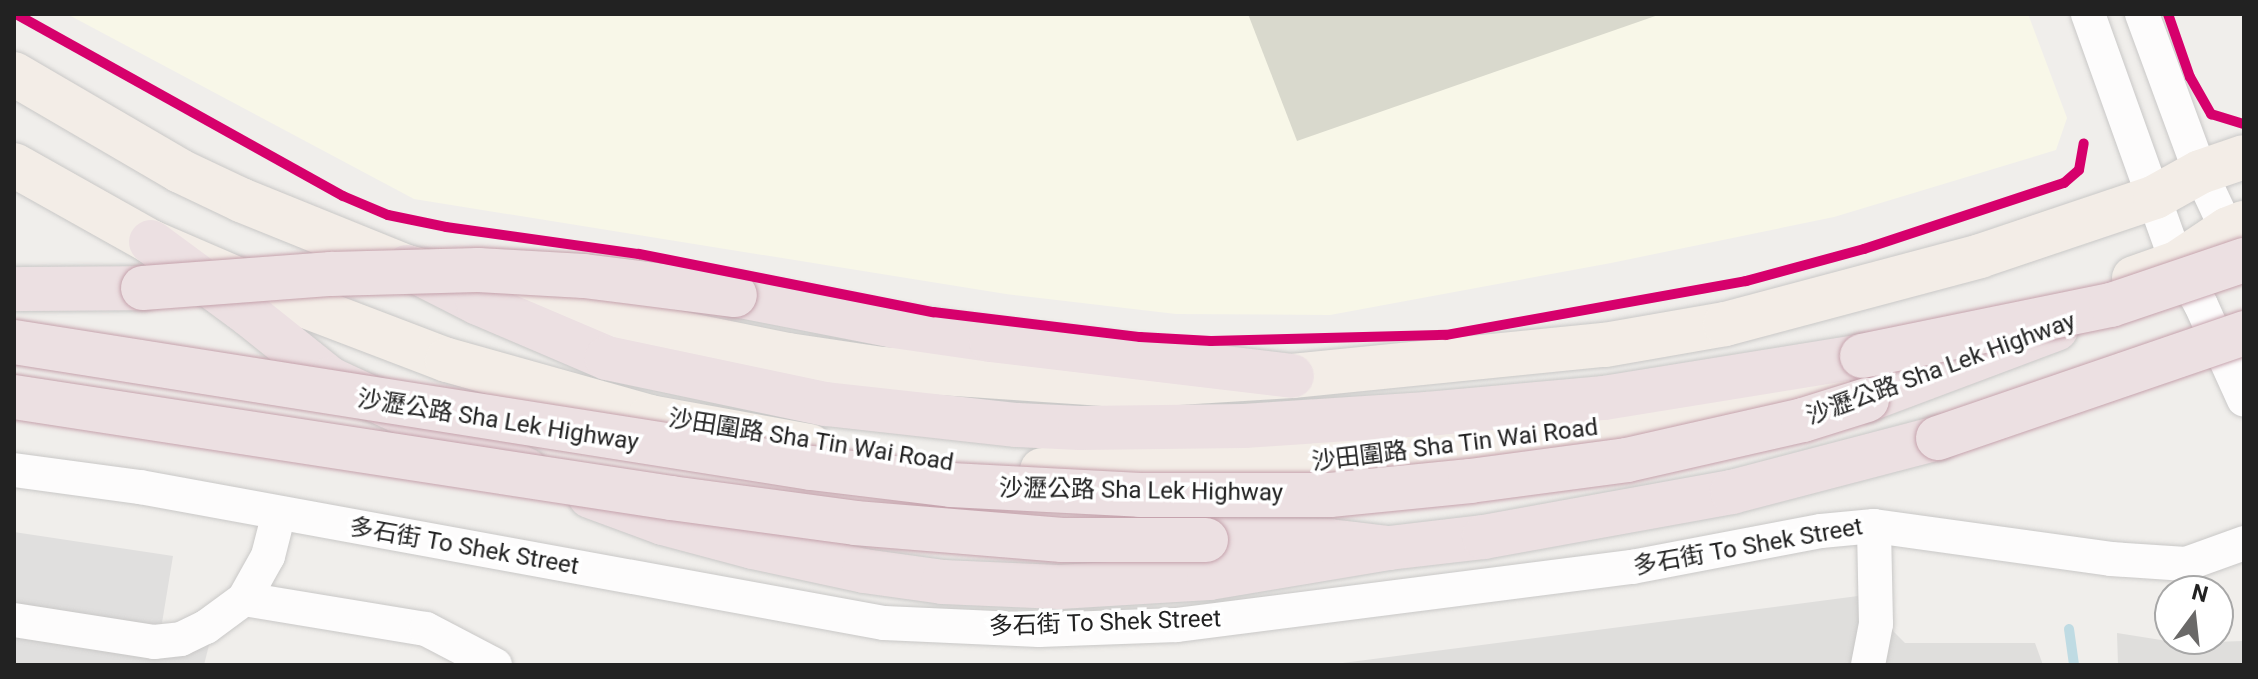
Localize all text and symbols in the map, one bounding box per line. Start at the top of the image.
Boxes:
street label: 沙瀝公路 Sha Lek Highway [1803,307,2079,431]
street label: 沙瀝公路 Sha Lek Highway [355,385,641,457]
street label: 沙田圍路 Sha Tin Wai Road [666,404,956,478]
street label: 沙田圍路 Sha Tin Wai Road [1310,413,1600,477]
street label: 沙瀝公路 Sha Lek Highway [999,474,1283,508]
street label: 多石街 To Shek Street [347,513,581,581]
street label: 多石街 To Shek Street [1631,513,1865,581]
north arrow [2154,575,2234,655]
text: N [2189,579,2211,607]
street label: 多石街 To Shek Street [988,605,1222,641]

